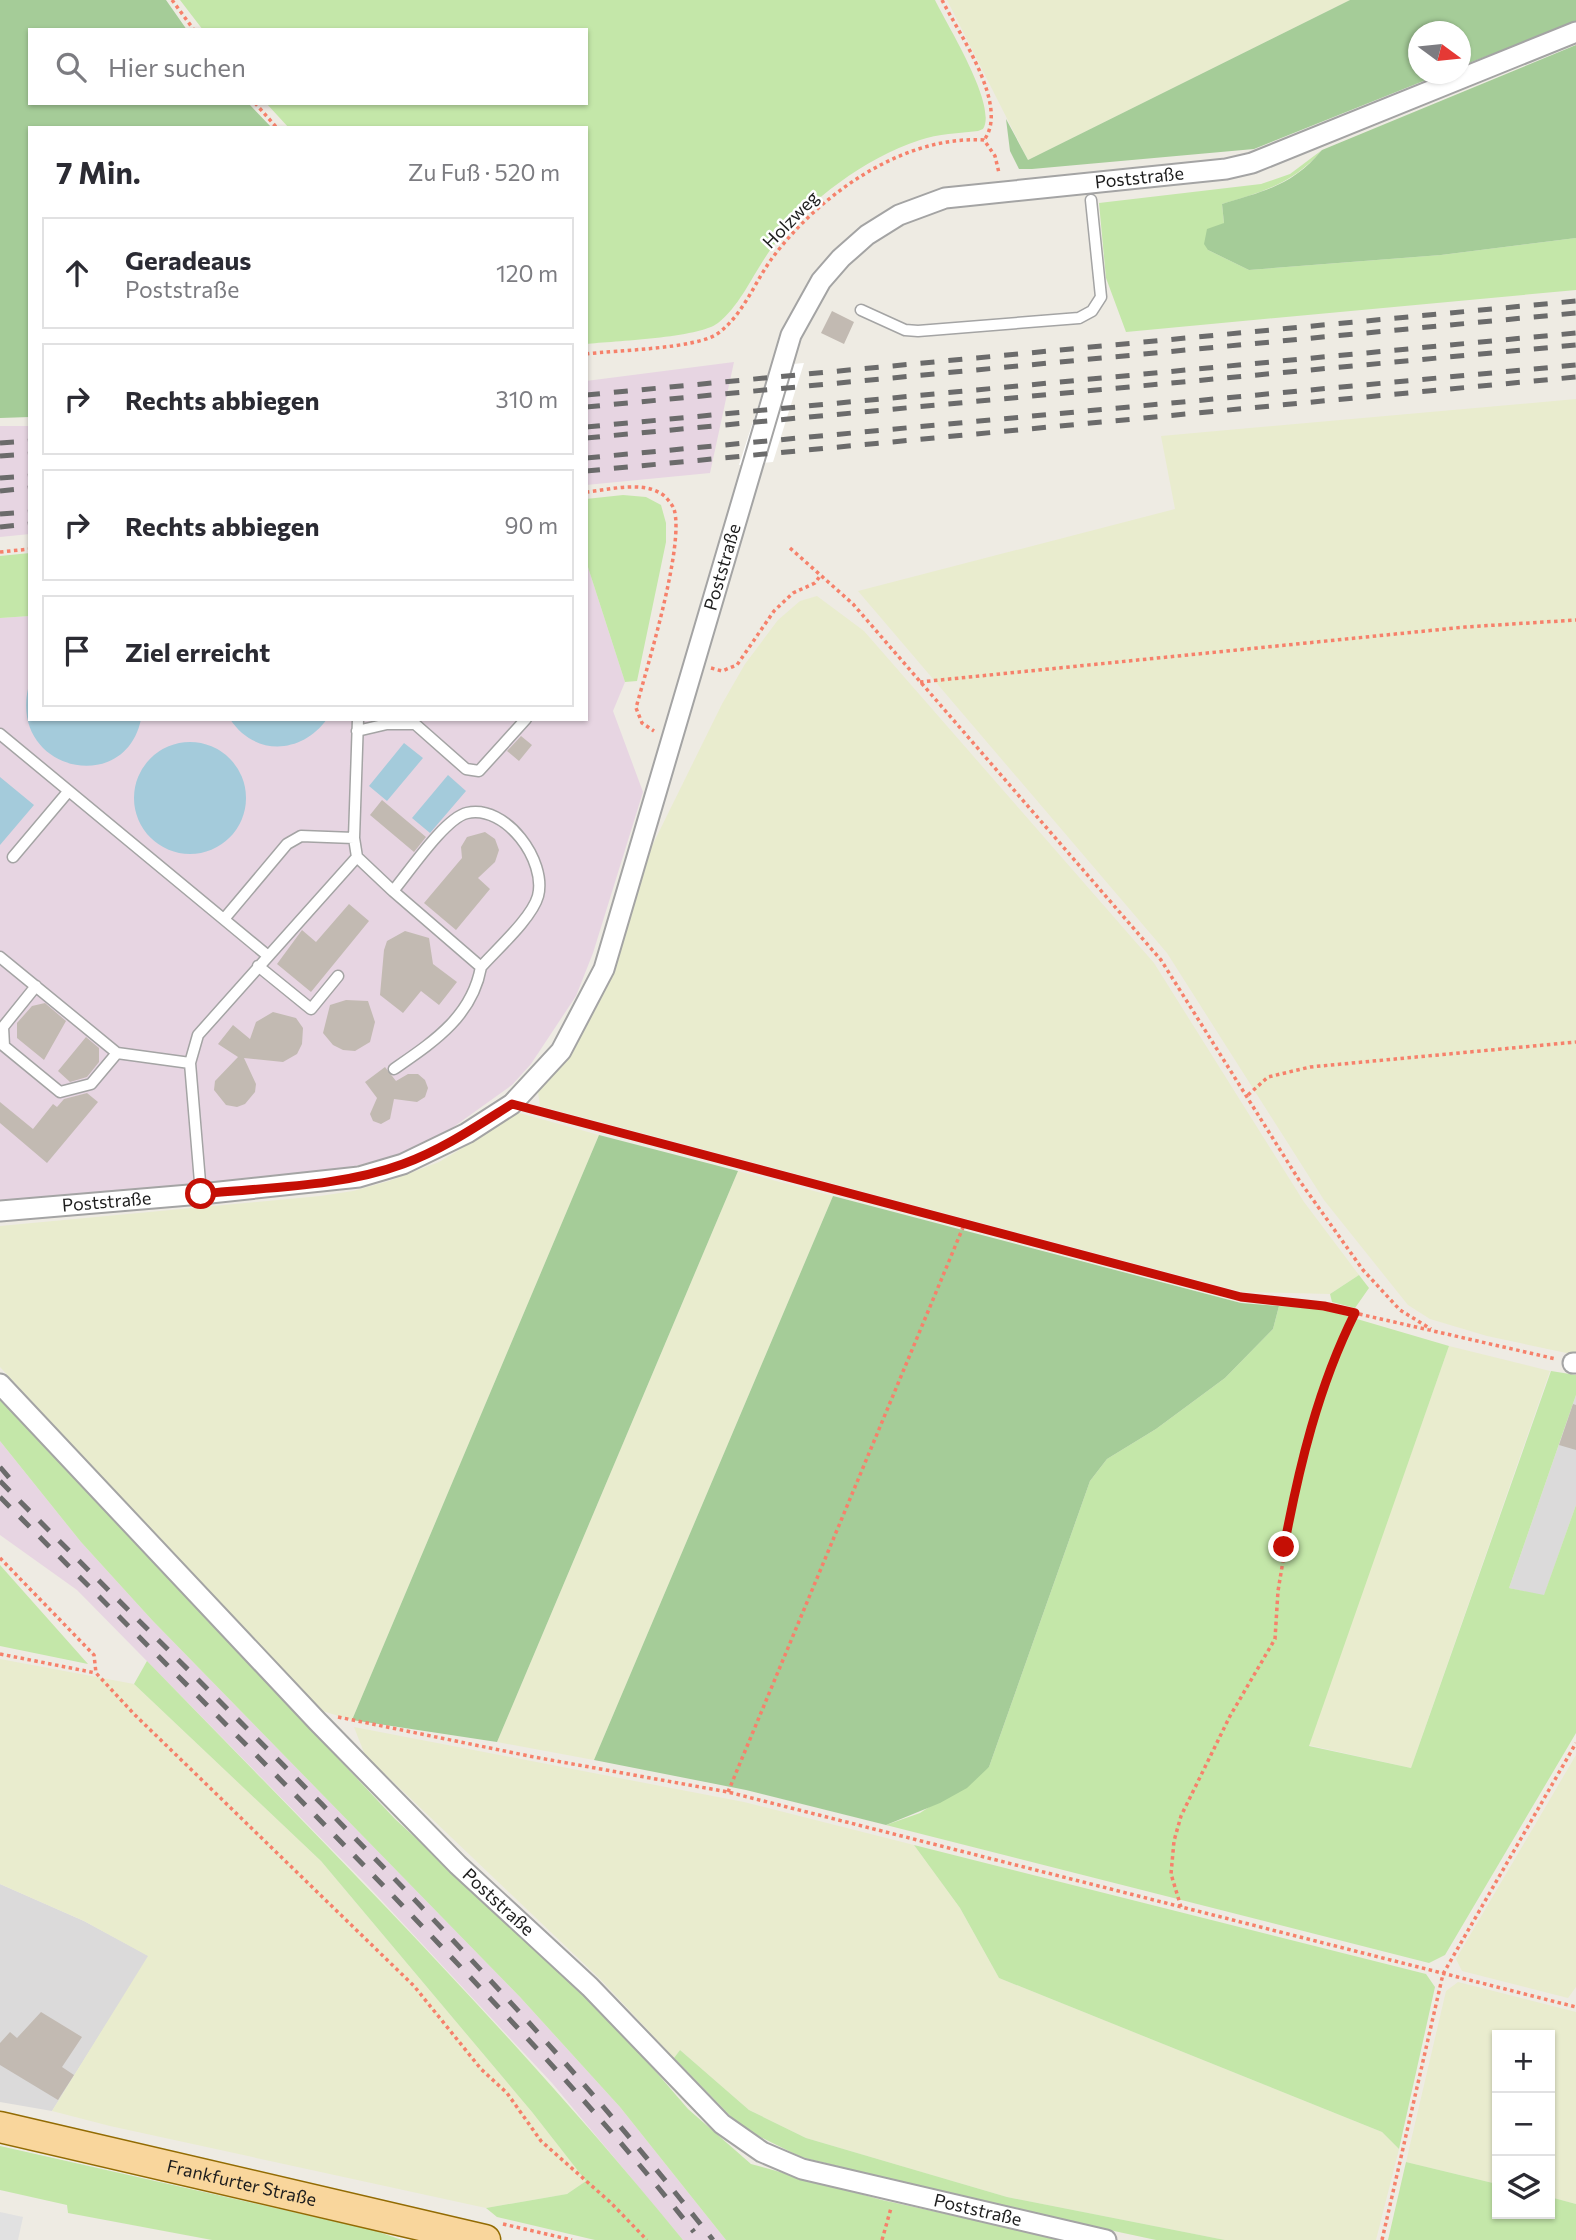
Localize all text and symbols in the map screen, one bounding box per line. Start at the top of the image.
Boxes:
north arrow [1408,21,1471,84]
search box [28,28,588,105]
icon: search [52,48,90,86]
text: Hier suchen [108,51,246,82]
text: 7 Min. [56,153,141,190]
text: Zu Fuß · 520 m [408,158,560,186]
street label: Poststraße [1094,161,1185,192]
street label: Holzweg [758,186,823,253]
text: Geradeaus [125,244,251,275]
icon: ahead [58,254,96,292]
text: 120 m [496,259,558,287]
text: Poststraße [125,275,239,303]
icon: right [58,380,96,418]
text: Rechts abbiegen [125,384,320,415]
text: 310 m [496,385,558,413]
icon: right [58,506,96,544]
text: Rechts abbiegen [125,510,320,541]
text: 90 m [505,511,558,539]
street label: Poststraße [698,521,745,613]
icon: arrive [58,632,96,670]
text: Ziel erreicht [125,636,270,667]
route start [185,1178,216,1209]
street label: Poststraße [61,1186,152,1216]
route end [1268,1531,1299,1562]
street label: Poststraße [459,1863,539,1940]
map controls [1492,2030,1555,2219]
button: + [1492,2030,1555,2093]
button: − [1492,2093,1555,2156]
street label: Frankfurter Straße [165,2154,319,2210]
button: layers [1492,2156,1555,2219]
street label: Poststraße [932,2188,1024,2230]

